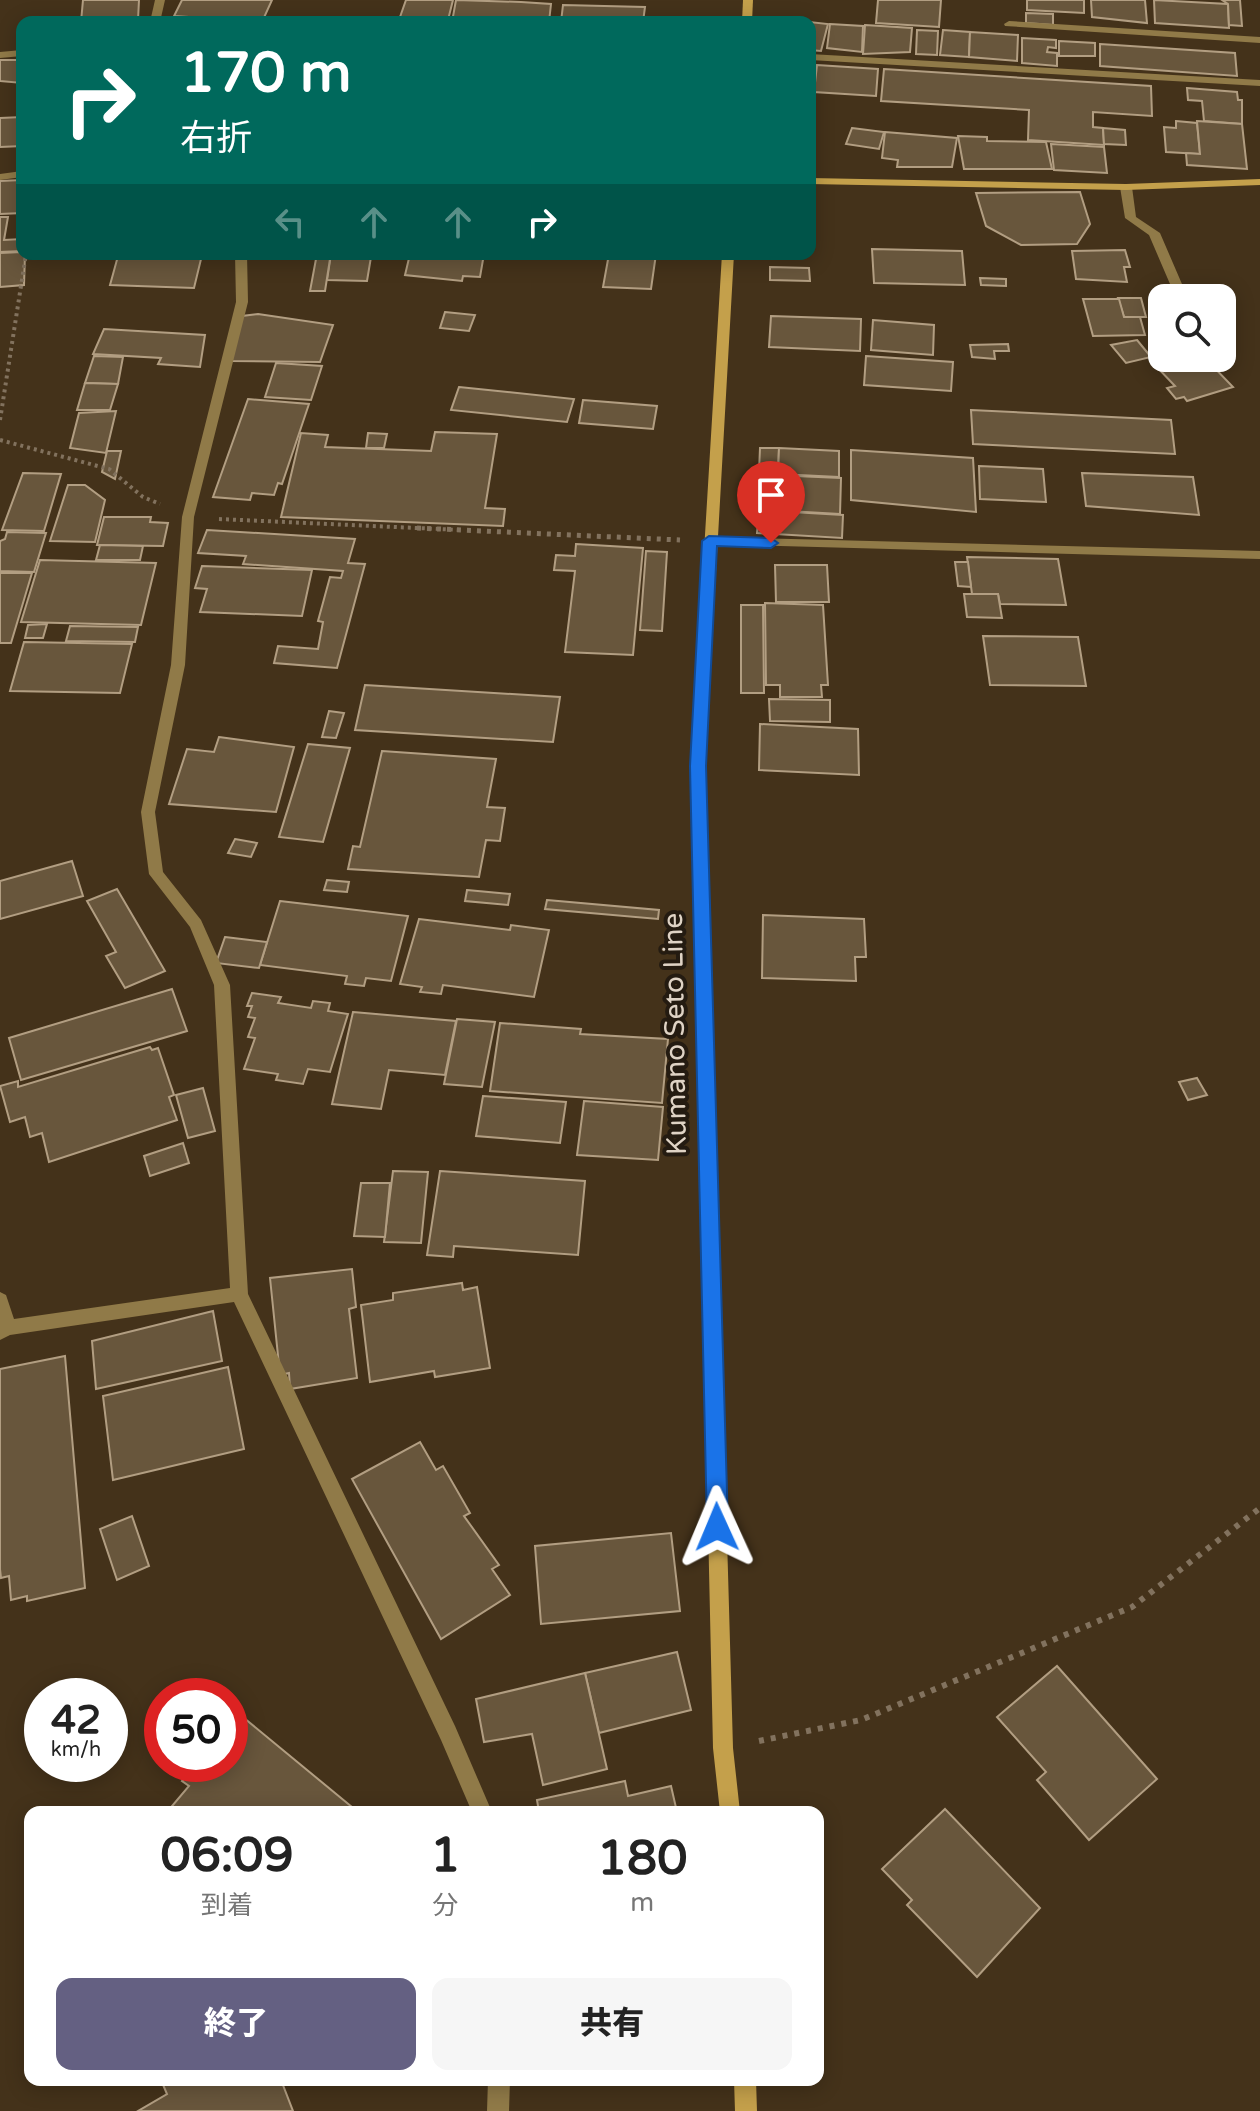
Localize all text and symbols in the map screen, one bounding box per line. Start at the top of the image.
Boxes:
text: 170 m [180,40,351,107]
icon: right [48,48,152,152]
text: 右折 [180,117,252,160]
icon: left [268,200,312,244]
icon: ahead [352,200,396,244]
icon: ahead [436,200,480,244]
icon: right [520,200,564,244]
map controls [1148,284,1236,372]
button: search [1148,284,1236,372]
pin [737,461,805,543]
icon: arrive [749,473,793,517]
street label: Kumano Seto Line [656,912,694,1156]
position arrow [675,1485,759,1569]
speed limit sign: 50 [144,1678,248,1782]
text: 42 [51,1696,101,1744]
text: km/h [51,1738,101,1762]
text: 06:09 [161,1827,294,1885]
text: 1 [430,1827,460,1885]
text: 180 [597,1830,687,1888]
text: m [630,1887,654,1918]
text: 到着 [201,1890,253,1921]
text: 分 [432,1890,458,1921]
button: 終了 [56,1978,416,2070]
button: 共有 [432,1978,792,2070]

